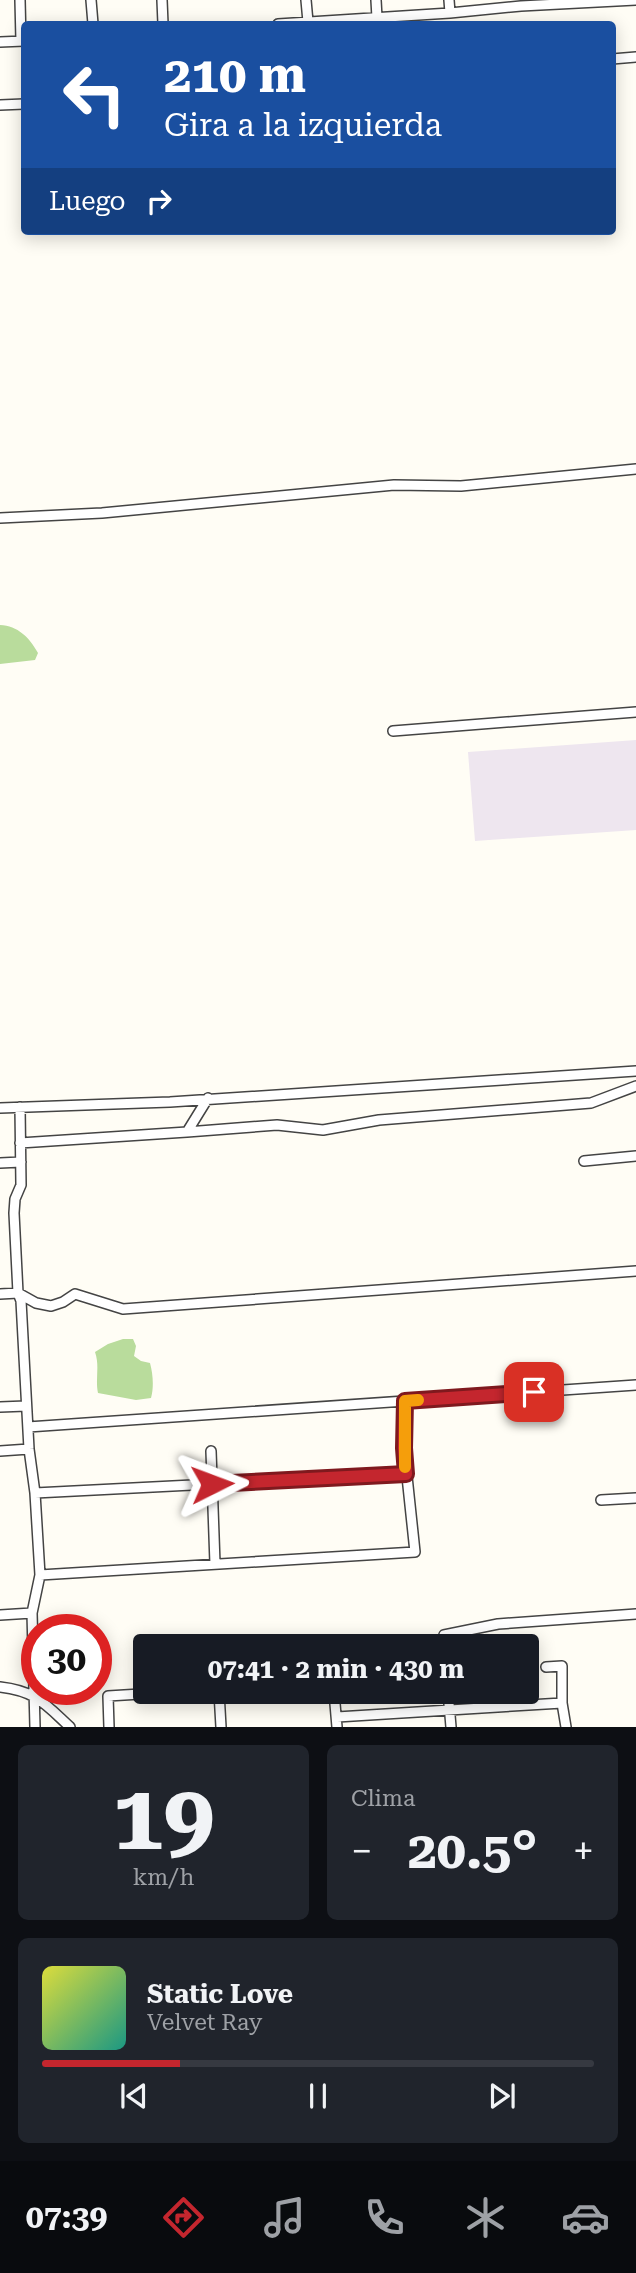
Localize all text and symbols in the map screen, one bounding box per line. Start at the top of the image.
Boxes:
text: 210 m [164,47,306,104]
icon: left [49,49,140,140]
text: Gira a la izquierda [164,106,442,144]
icon: right [140,182,178,220]
text: Luego [49,186,126,216]
pin [504,1362,564,1422]
icon: arrive [515,1373,553,1411]
position arrow [175,1447,249,1521]
speed limit sign: 30 [21,1614,112,1705]
text: 07:41 · 2 min · 430 m [208,1654,464,1684]
text: 19 [113,1765,214,1871]
text: Clima [351,1785,415,1812]
text: 20.5° [408,1820,537,1881]
text: − [351,1829,372,1873]
text: + [573,1829,594,1873]
text: km/h [133,1864,194,1891]
text: Static Love [147,1979,293,2009]
text: Velvet Ray [147,2009,262,2036]
icon: previous [115,2077,153,2115]
icon: pause [299,2077,337,2115]
icon: next [483,2077,521,2115]
icon: directions [159,2193,208,2242]
icon: music [260,2193,309,2242]
icon: phone [360,2193,409,2242]
icon: climate [461,2193,510,2242]
icon: car [561,2193,610,2242]
text: 07:39 [26,2198,107,2236]

